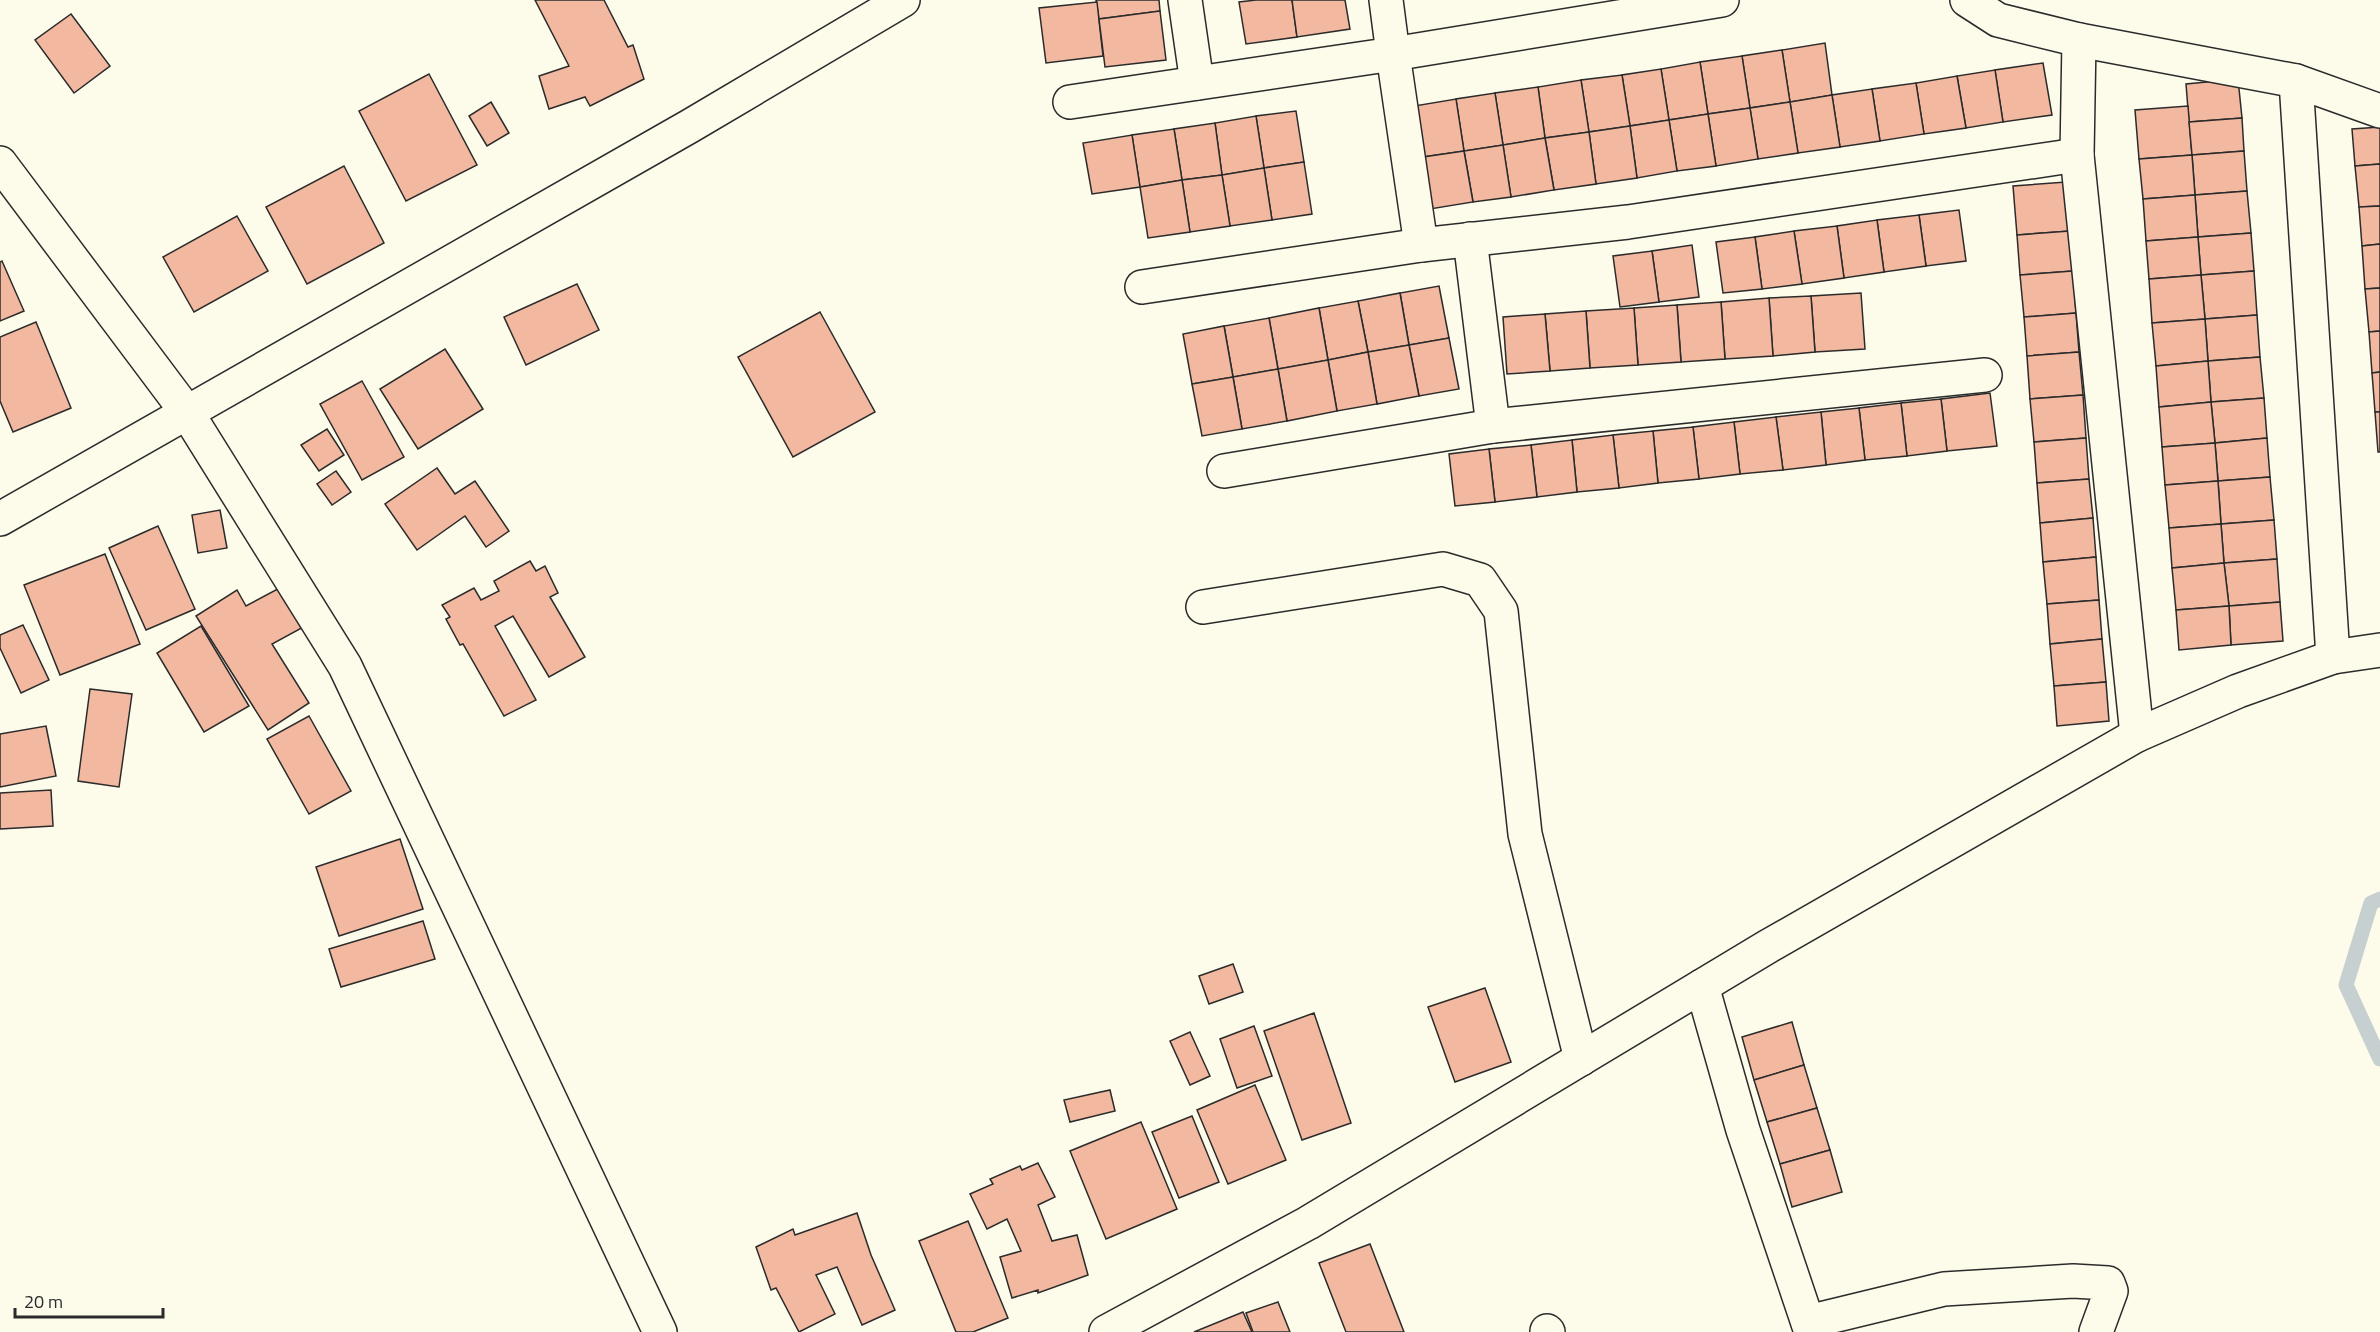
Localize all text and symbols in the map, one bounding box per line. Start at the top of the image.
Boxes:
scale bar [15,1281,164,1319]
text: 20 m [24,1288,63,1315]

